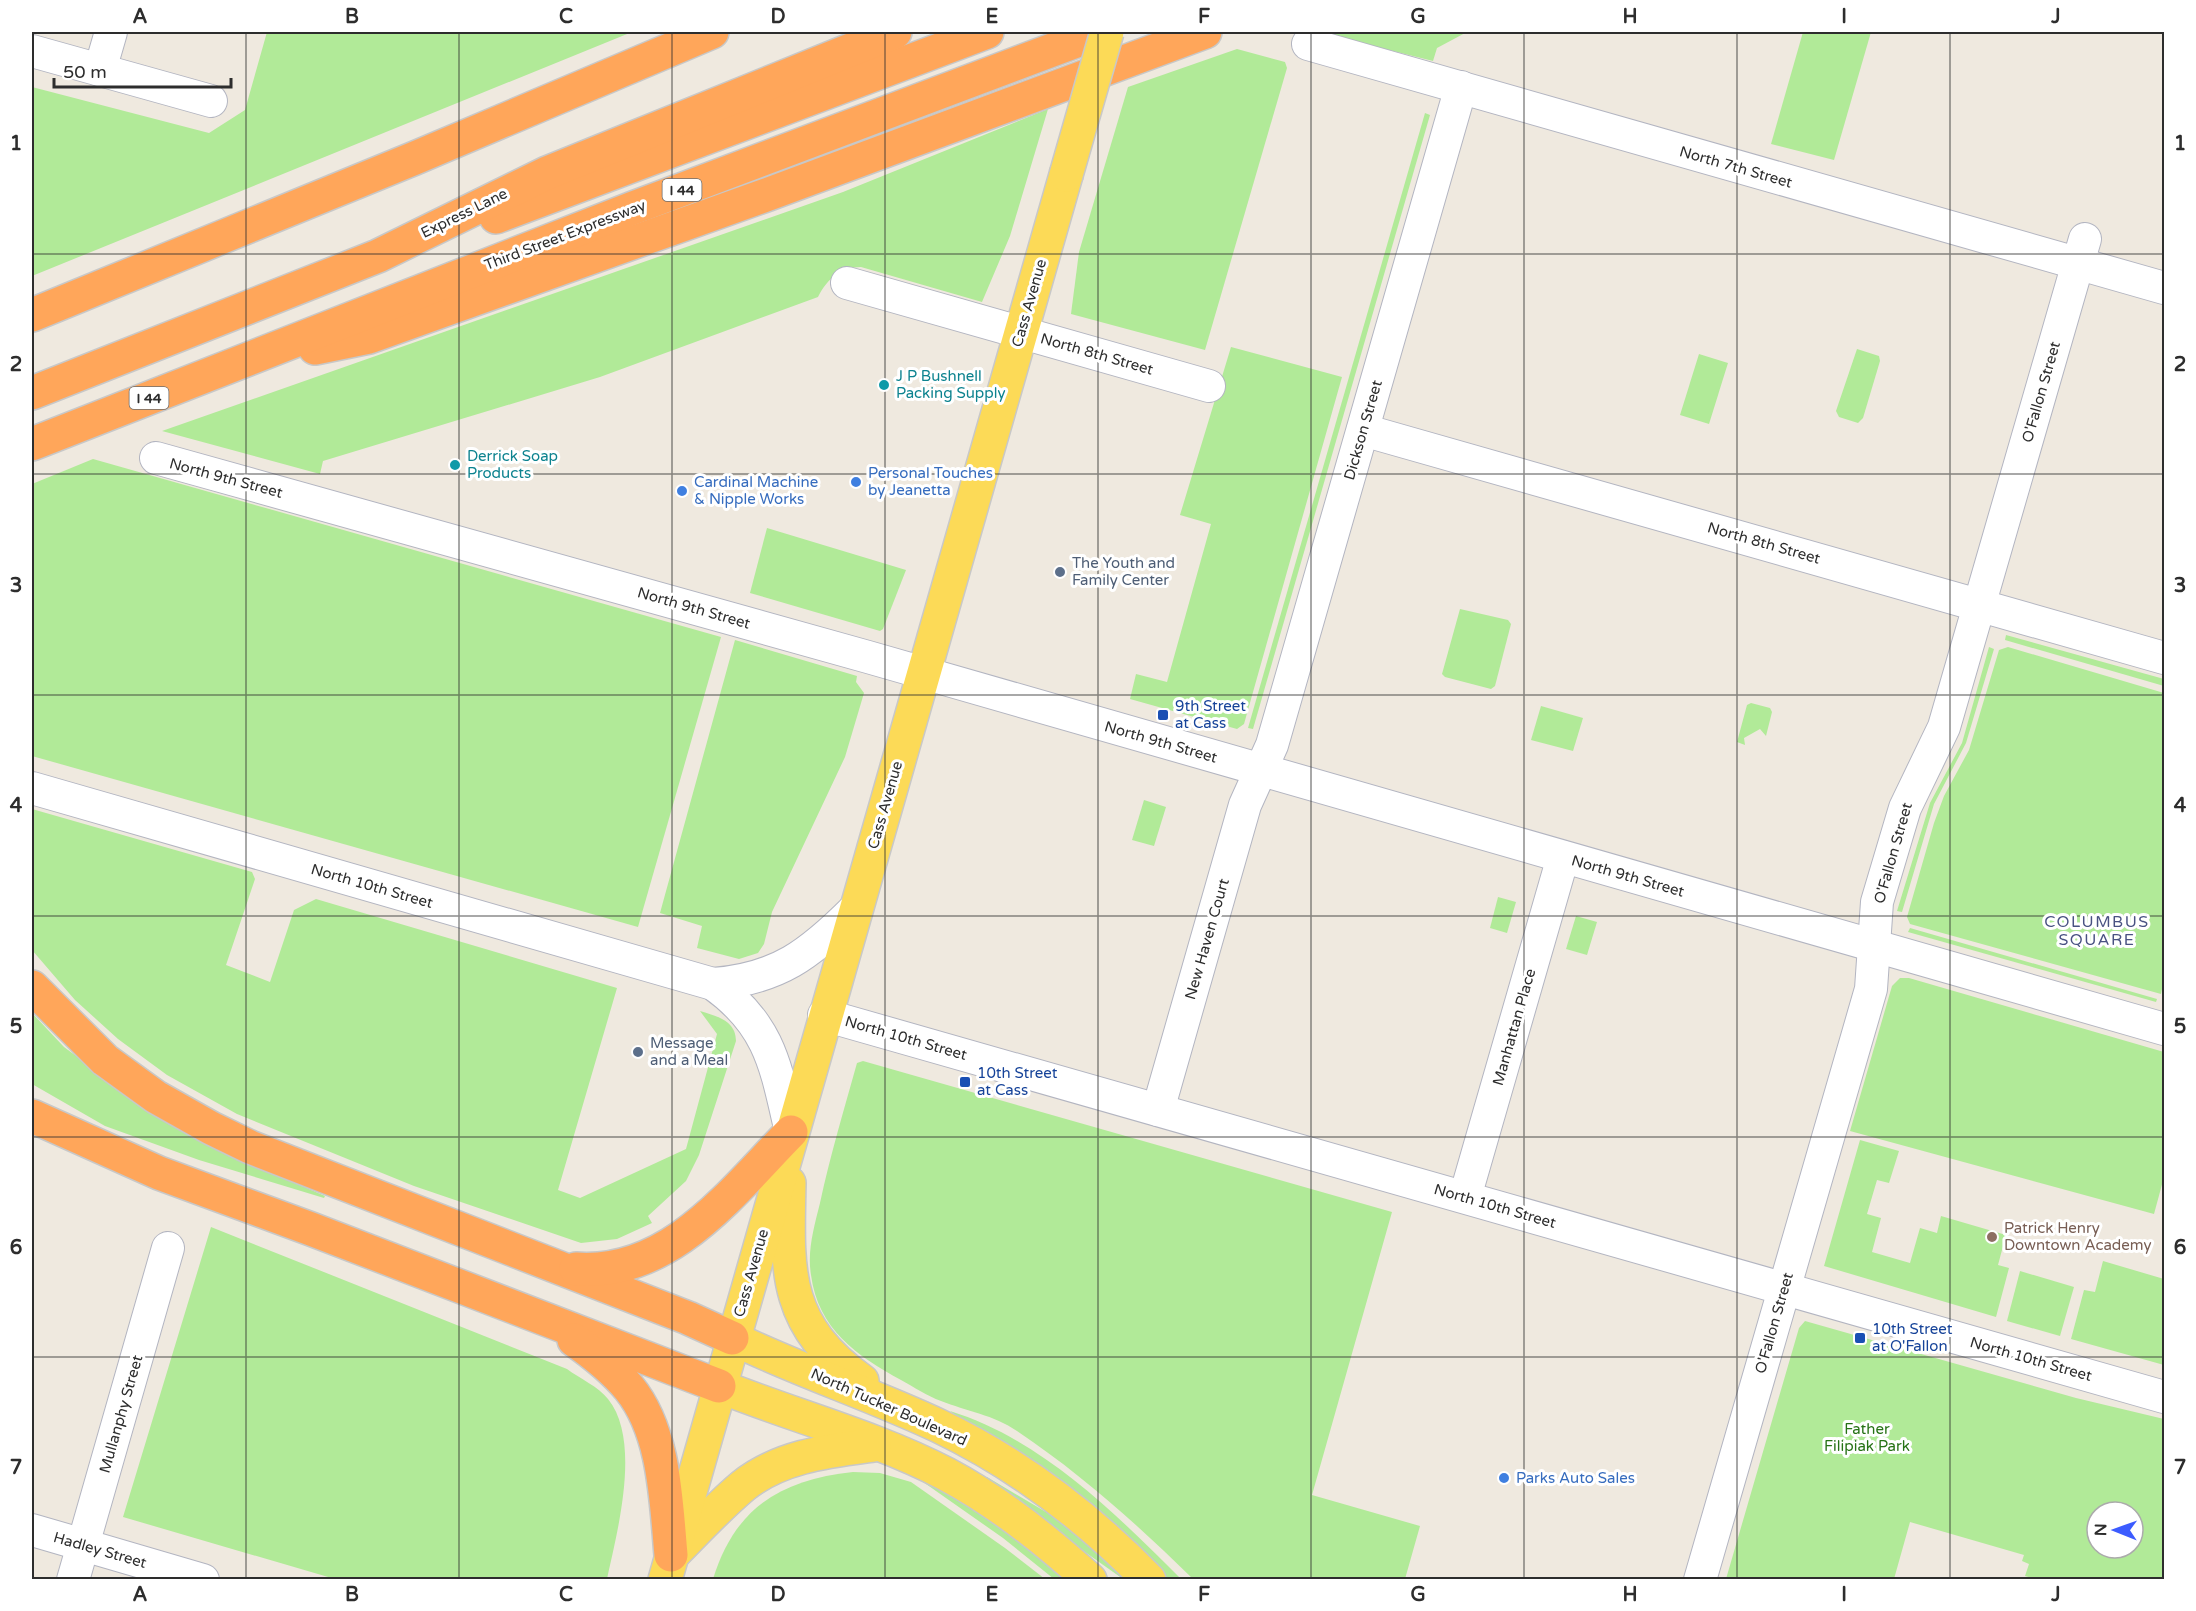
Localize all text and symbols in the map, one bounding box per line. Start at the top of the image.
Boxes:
text: A [133,5,148,29]
text: B [345,5,359,29]
text: C [559,5,573,29]
text: D [770,5,786,29]
text: E [986,5,999,29]
text: F [1198,5,1210,29]
text: G [1410,5,1426,29]
text: H [1622,5,1638,29]
text: I [1841,5,1847,29]
text: J [2050,5,2061,29]
scale bar [54,51,231,89]
text: 50 m [63,61,107,83]
text: 1 [10,132,22,156]
text: 1 [2174,132,2186,156]
street label: North 7th Street [1678,142,1795,192]
road number: I 44 [662,179,702,201]
street label: Express Lane [418,184,510,242]
street label: Third Street Expressway [482,196,648,274]
street label: Cass Avenue [1008,257,1050,349]
street label: North 8th Street [1039,329,1156,379]
street label: O'Fallon Street [2018,339,2064,445]
text: 2 [10,353,22,377]
text: 2 [2174,353,2186,377]
place label: J P Bushnell Packing Supply [896,367,1006,402]
marker: J P Bushnell Packing Supply [877,378,891,392]
street label: Dickson Street [1340,378,1386,482]
road number: I 44 [130,387,168,409]
place label: Derrick Soap Products [467,447,558,482]
street label: North 9th Street [167,454,285,502]
marker: Derrick Soap Products [448,458,462,472]
place label: Personal Touches by Jeanetta [868,464,993,499]
place label: Cardinal Machine & Nipple Works [694,473,818,508]
marker: Personal Touches by Jeanetta [849,475,863,489]
marker: Cardinal Machine & Nipple Works [675,484,689,498]
street label: North 8th Street [1706,518,1823,568]
place label: The Youth and Family Center [1072,554,1175,589]
marker: The Youth and Family Center [1053,565,1067,579]
text: 3 [10,574,22,598]
text: 3 [2174,574,2186,598]
street label: North 9th Street [636,583,753,633]
place label: 9th Street at Cass [1175,697,1246,732]
marker: 9th Street at Cass [1156,708,1170,722]
street label: North 9th Street [1103,717,1220,767]
street label: Cass Avenue [864,759,906,851]
text: 4 [10,794,23,818]
text: 4 [2174,794,2187,818]
street label: O'Fallon Street [1870,800,1916,906]
street label: North 9th Street [1570,851,1687,901]
street label: North 10th Street [309,860,435,912]
street label: New Haven Court [1181,876,1233,1002]
district label: COLUMBUS SQUARE [2044,912,2150,950]
street label: Manhattan Place [1489,966,1539,1088]
street label: North 10th Street [843,1012,969,1064]
text: 5 [10,1015,22,1039]
text: 5 [2174,1015,2186,1039]
place label: Message and a Meal [650,1034,728,1069]
marker: Message and a Meal [631,1045,645,1059]
place label: 10th Street at Cass [977,1064,1058,1099]
marker: 10th Street at Cass [958,1075,972,1089]
street label: North 10th Street [1432,1180,1558,1232]
place label: Patrick Henry Downtown Academy [2004,1219,2151,1254]
street label: Cass Avenue [730,1227,772,1319]
marker: Patrick Henry Downtown Academy [1985,1230,1999,1244]
text: 6 [10,1236,22,1260]
text: 6 [2174,1236,2186,1260]
street label: O'Fallon Street [1751,1270,1797,1376]
place label: 10th Street at O'Fallon [1872,1320,1953,1355]
marker: 10th Street at O'Fallon [1853,1331,1867,1345]
street label: North 10th Street [1968,1333,2094,1385]
street label: Mullanphy Street [96,1353,147,1475]
street label: North Tucker Boulevard [808,1364,970,1450]
park label: Father Filipiak Park [1824,1420,1910,1455]
text: 7 [10,1456,22,1480]
text: 7 [2174,1456,2186,1480]
place label: Parks Auto Sales [1516,1469,1635,1487]
marker: Parks Auto Sales [1497,1471,1511,1485]
north arrow [2085,1500,2145,1560]
text: N [2091,1523,2111,1536]
street label: Hadley Street [51,1528,149,1572]
text: A [133,1583,148,1607]
text: B [345,1583,359,1607]
text: C [559,1583,573,1607]
text: D [770,1583,786,1607]
text: E [986,1583,999,1607]
text: F [1198,1583,1210,1607]
text: G [1410,1583,1426,1607]
text: H [1622,1583,1638,1607]
text: I [1841,1583,1847,1607]
text: J [2050,1583,2061,1607]

